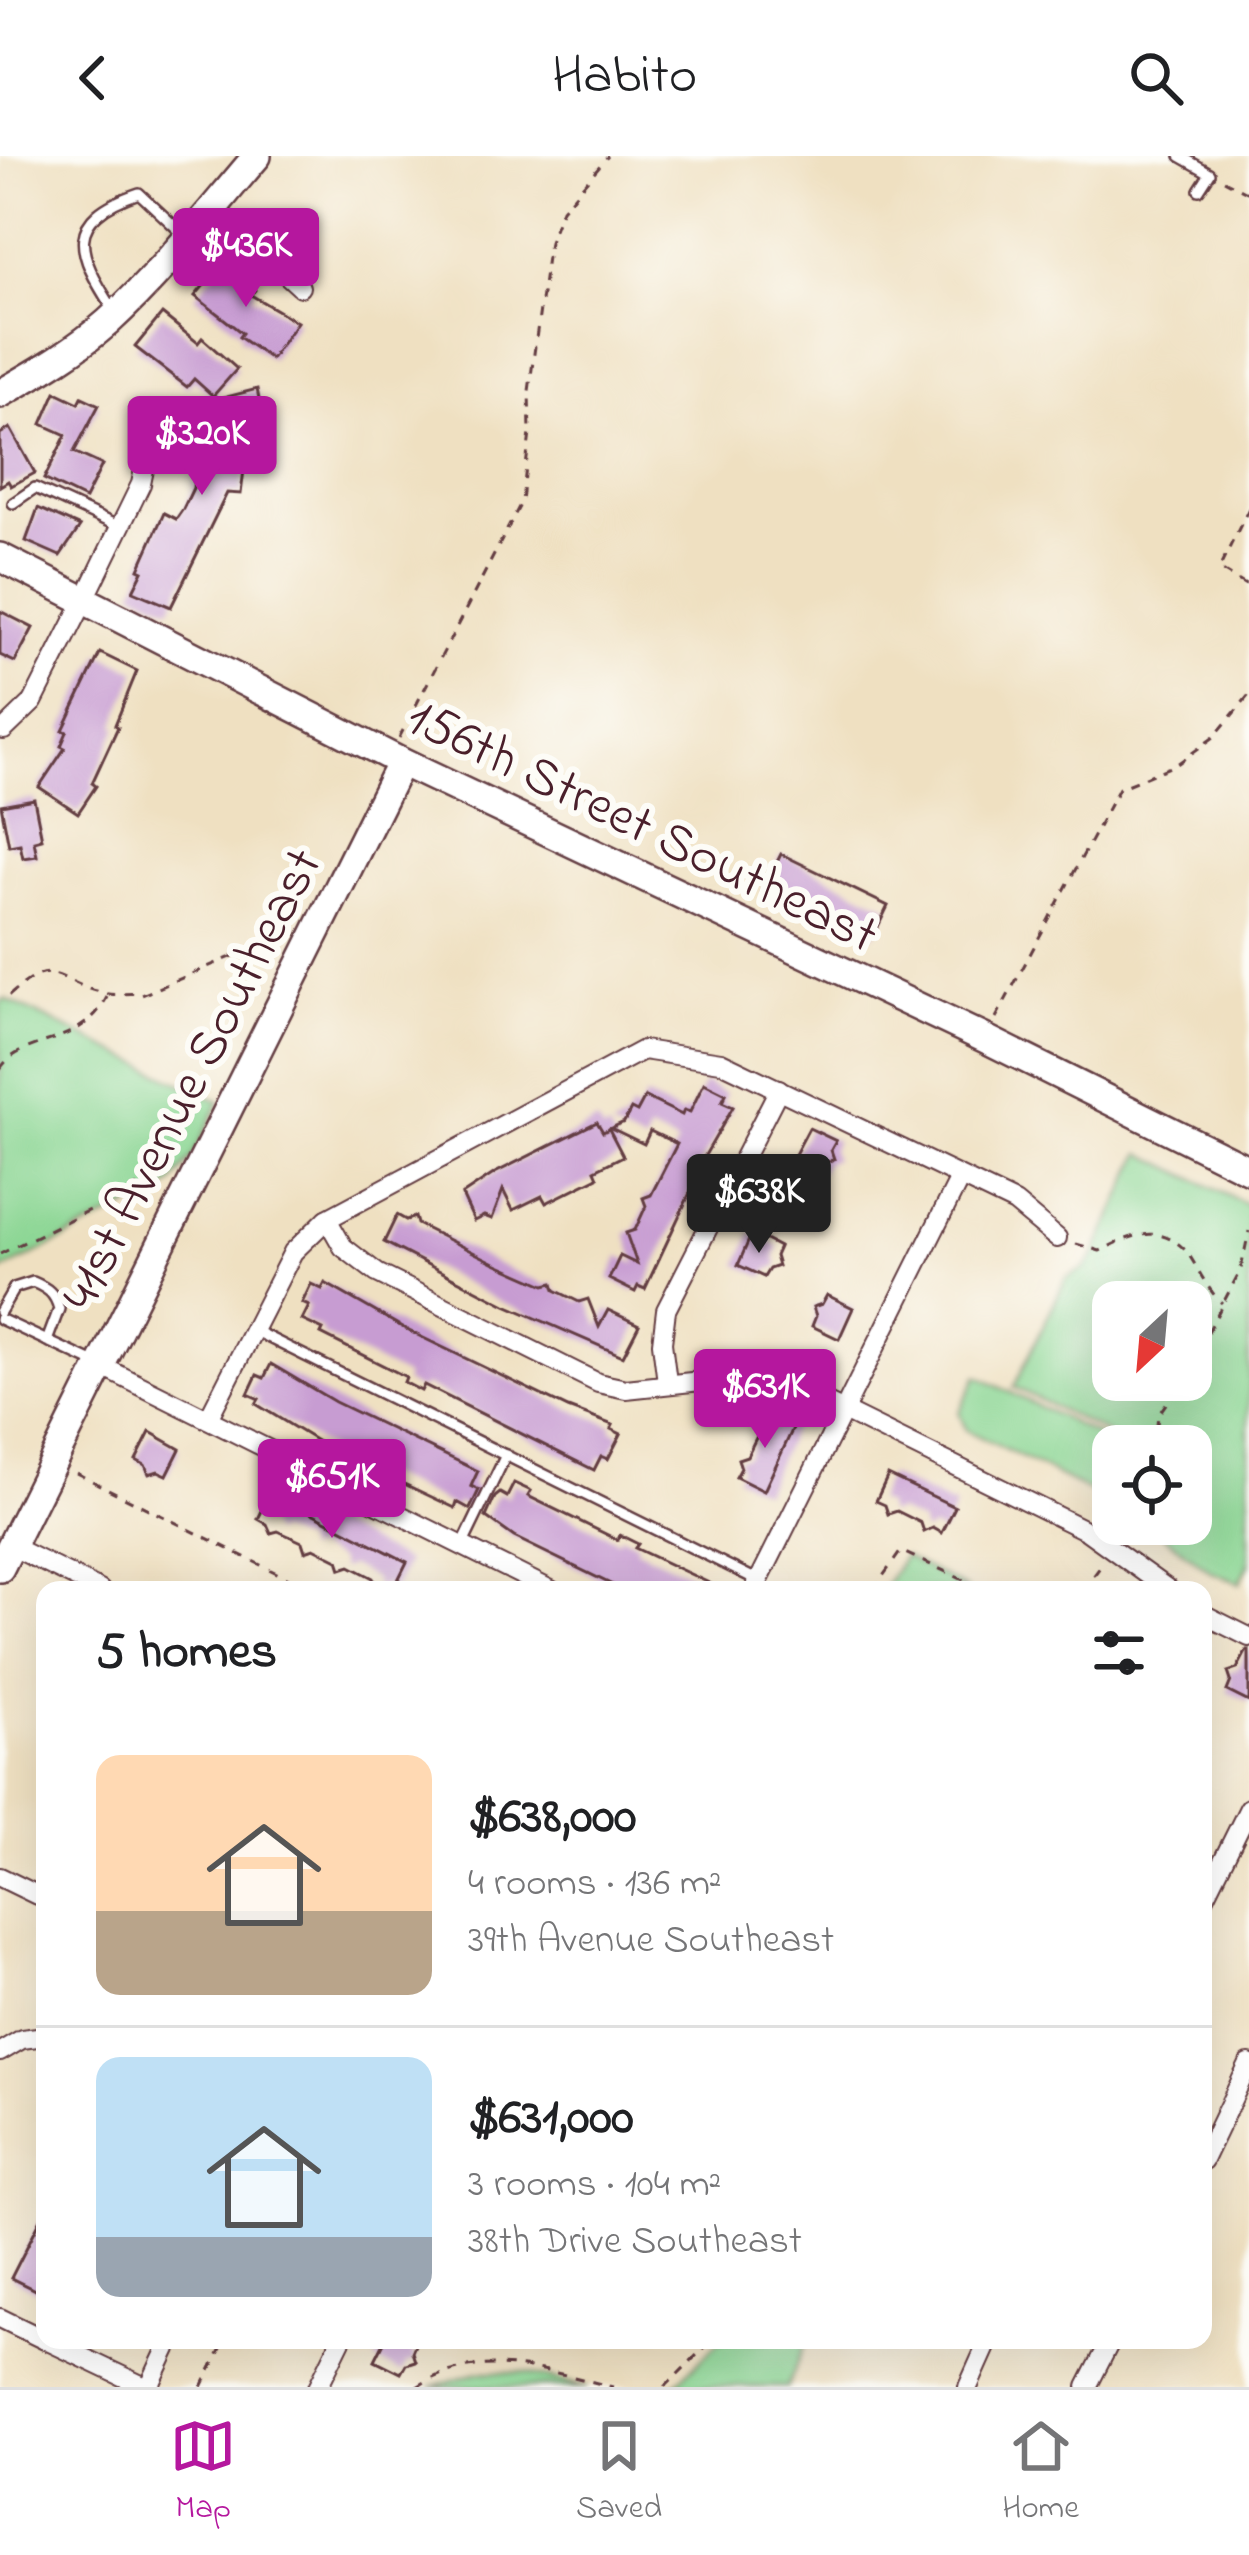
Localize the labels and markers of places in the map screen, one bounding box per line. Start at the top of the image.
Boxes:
pin: $436K [162,208,330,310]
pin: $320K [118,396,286,498]
pin: $638K [675,1154,843,1256]
pin: $631K [681,1349,849,1451]
pin: $651K [248,1439,416,1541]

